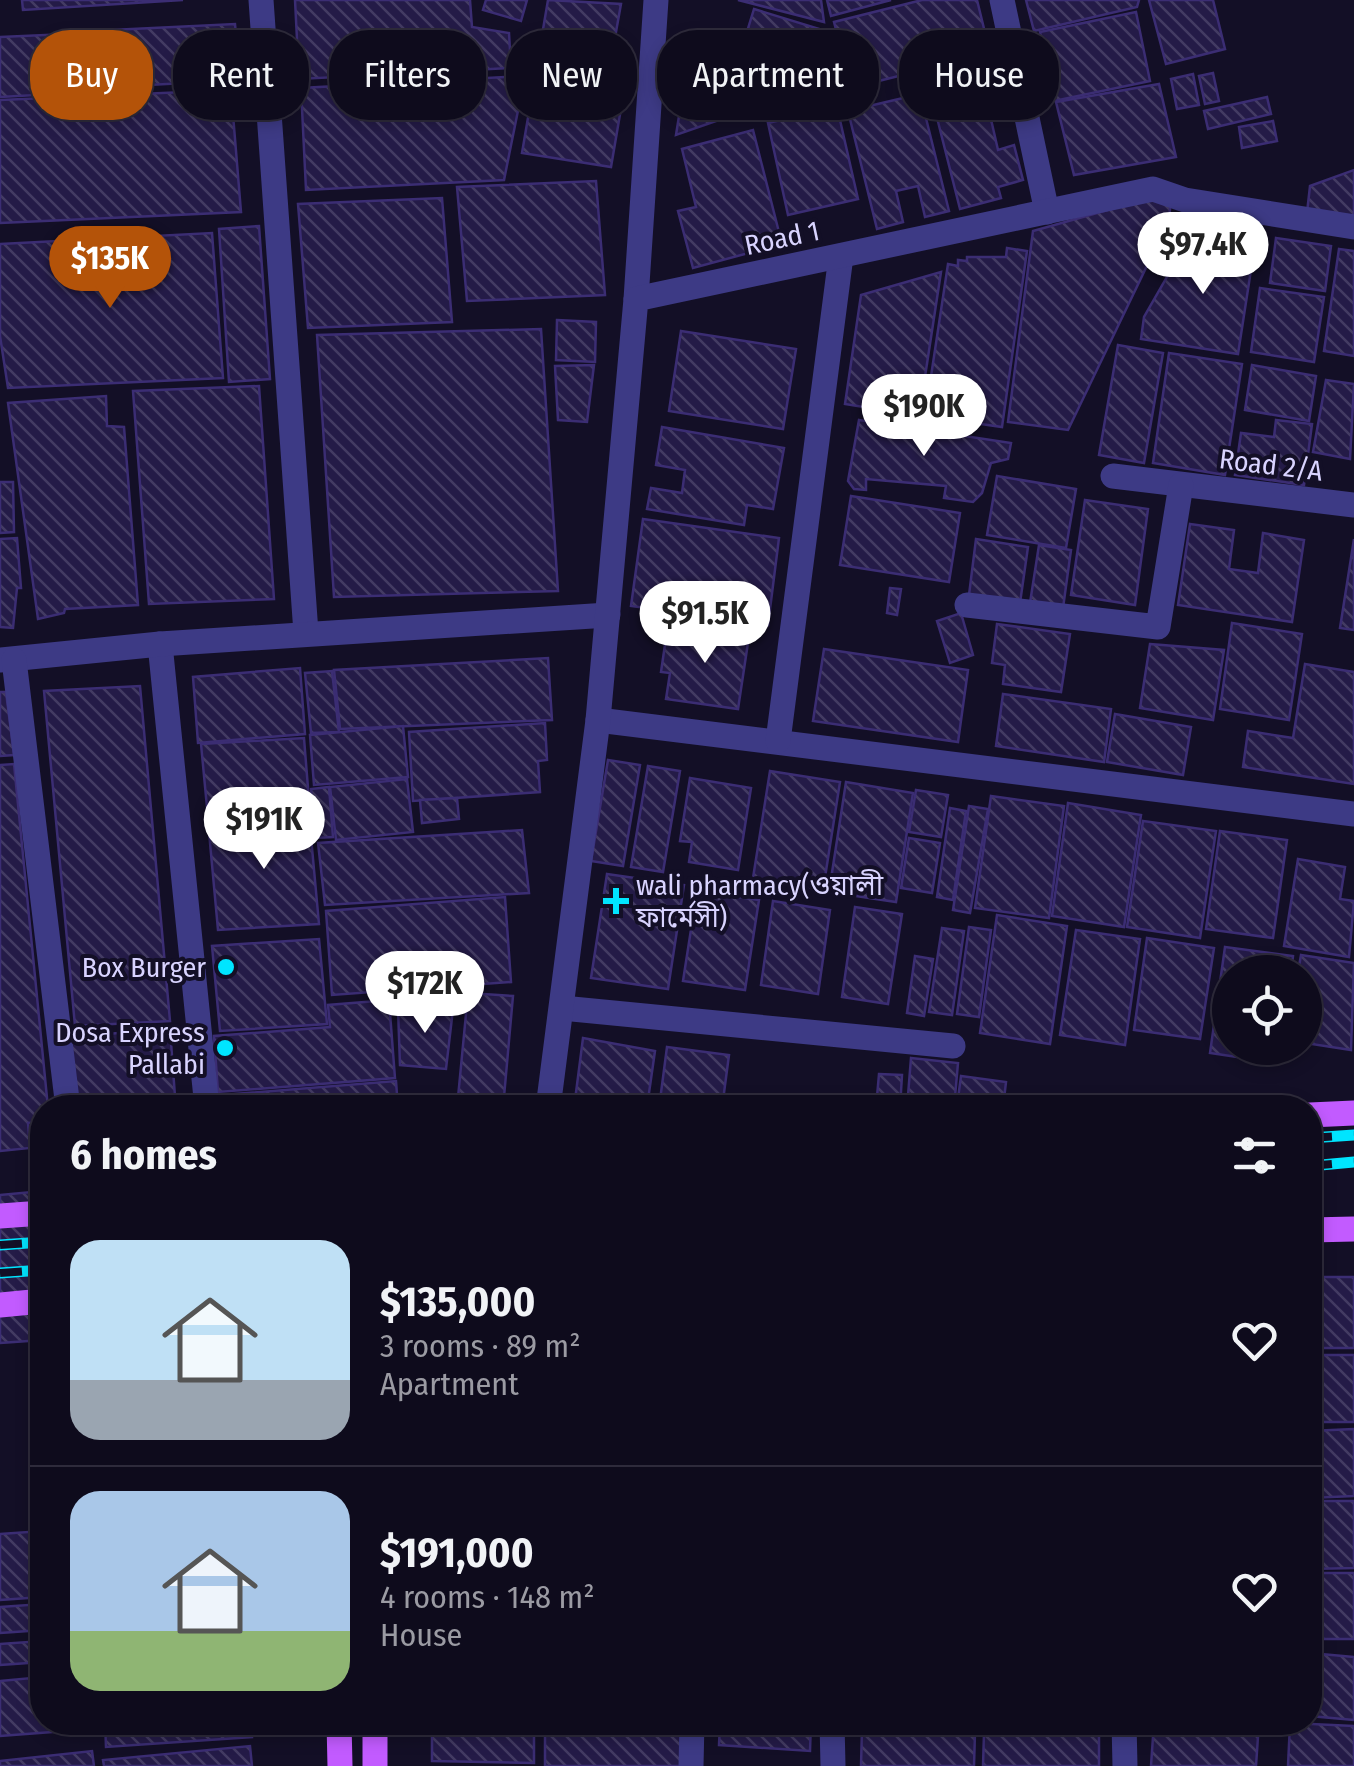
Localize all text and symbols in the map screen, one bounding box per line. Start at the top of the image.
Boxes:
chip: Buy [30,30,153,120]
chip: Rent [173,30,309,120]
chip: Filters [329,30,486,120]
chip: New [506,30,637,120]
chip: Apartment [657,30,879,120]
chip: House [899,30,1059,120]
pin: $97.4K [1122,212,1284,297]
street label: Road 1 [742,214,822,262]
text: $97.4K [1160,225,1246,263]
pin: $135K [40,226,180,311]
text: $135K [71,239,149,277]
pin: $190K [854,374,994,459]
text: $190K [884,387,964,425]
street label: Road 2/A [1217,442,1325,488]
pin: $91.5K [624,581,786,666]
text: $91.5K [662,594,748,632]
pin: $191K [194,787,334,872]
text: $191K [226,800,302,838]
place label: wali pharmacy(ওয়ালী ফার্মেসী) [635,869,884,934]
marker: wali pharmacy(ওয়ালী ফার্মেসী) [605,890,627,912]
place label: Box Burger [82,951,206,984]
pin: $172K [355,951,495,1036]
map controls [1212,955,1322,1065]
button: locate [1212,955,1322,1065]
marker: Box Burger [215,956,237,978]
text: $172K [387,964,463,1002]
place label: Dosa Express Pallabi [55,1016,205,1081]
marker: Dosa Express Pallabi [214,1037,236,1059]
icon: filters [1227,1128,1282,1183]
text: 6 homes [70,1130,217,1180]
text: $135,000 [380,1277,535,1327]
icon: home [150,1280,270,1400]
icon: heart [1227,1313,1282,1368]
text: 3 rooms · 89 m² [380,1327,581,1365]
text: Apartment [380,1365,519,1403]
text: $191,000 [380,1528,534,1578]
icon: home [150,1531,270,1651]
icon: heart [1227,1564,1282,1619]
text: 4 rooms · 148 m² [380,1578,595,1616]
text: House [380,1616,462,1654]

